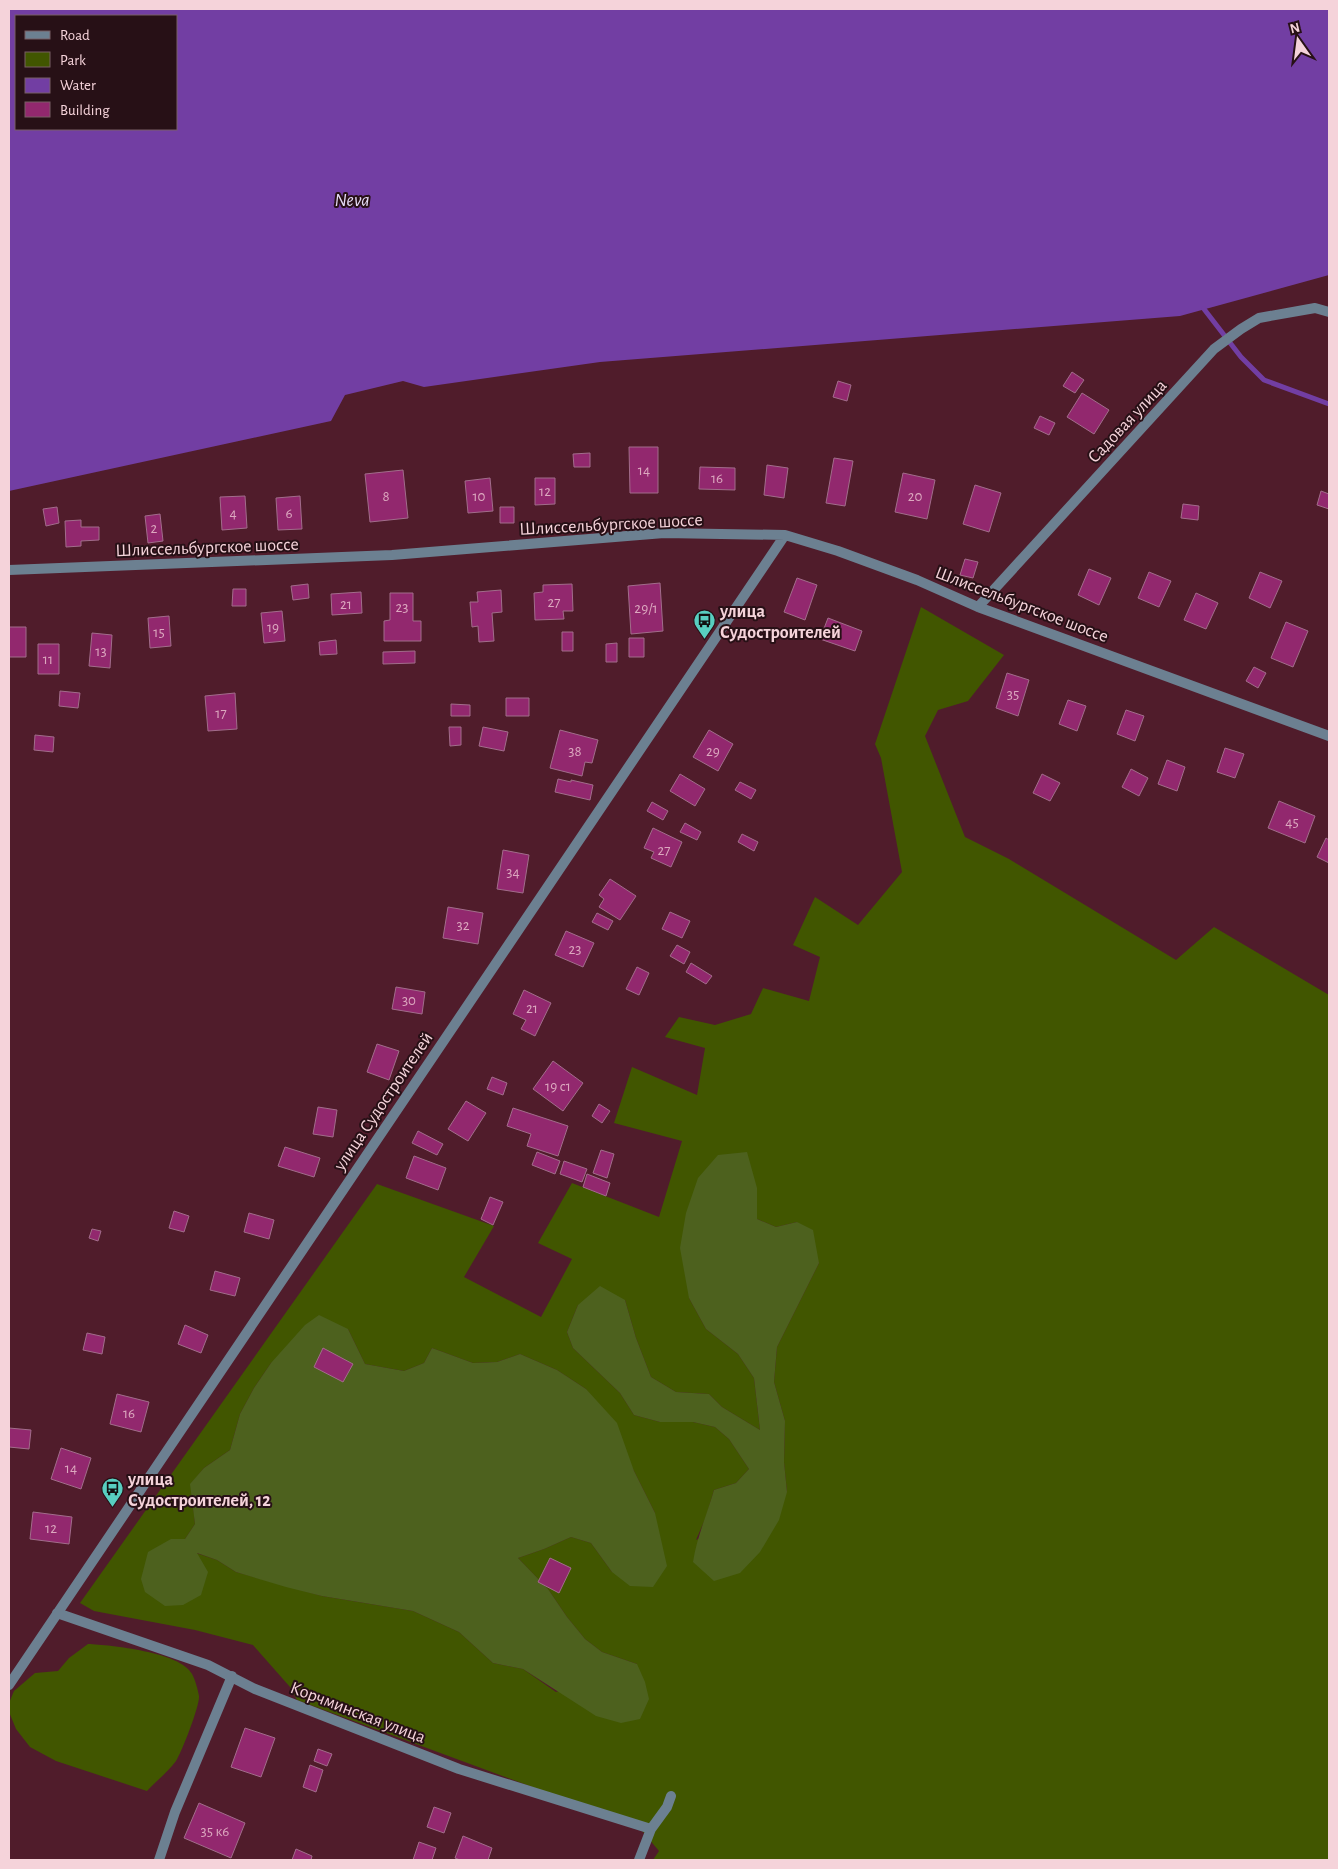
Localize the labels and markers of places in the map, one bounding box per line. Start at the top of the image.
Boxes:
place label: улица Судостроителей [719,603,841,642]
bus stop icon: улица Судостроителей [692,609,716,640]
place label: улица Судостроителей, 12 [127,1471,271,1510]
bus stop icon: улица Судостроителей, 12 [100,1477,124,1508]

